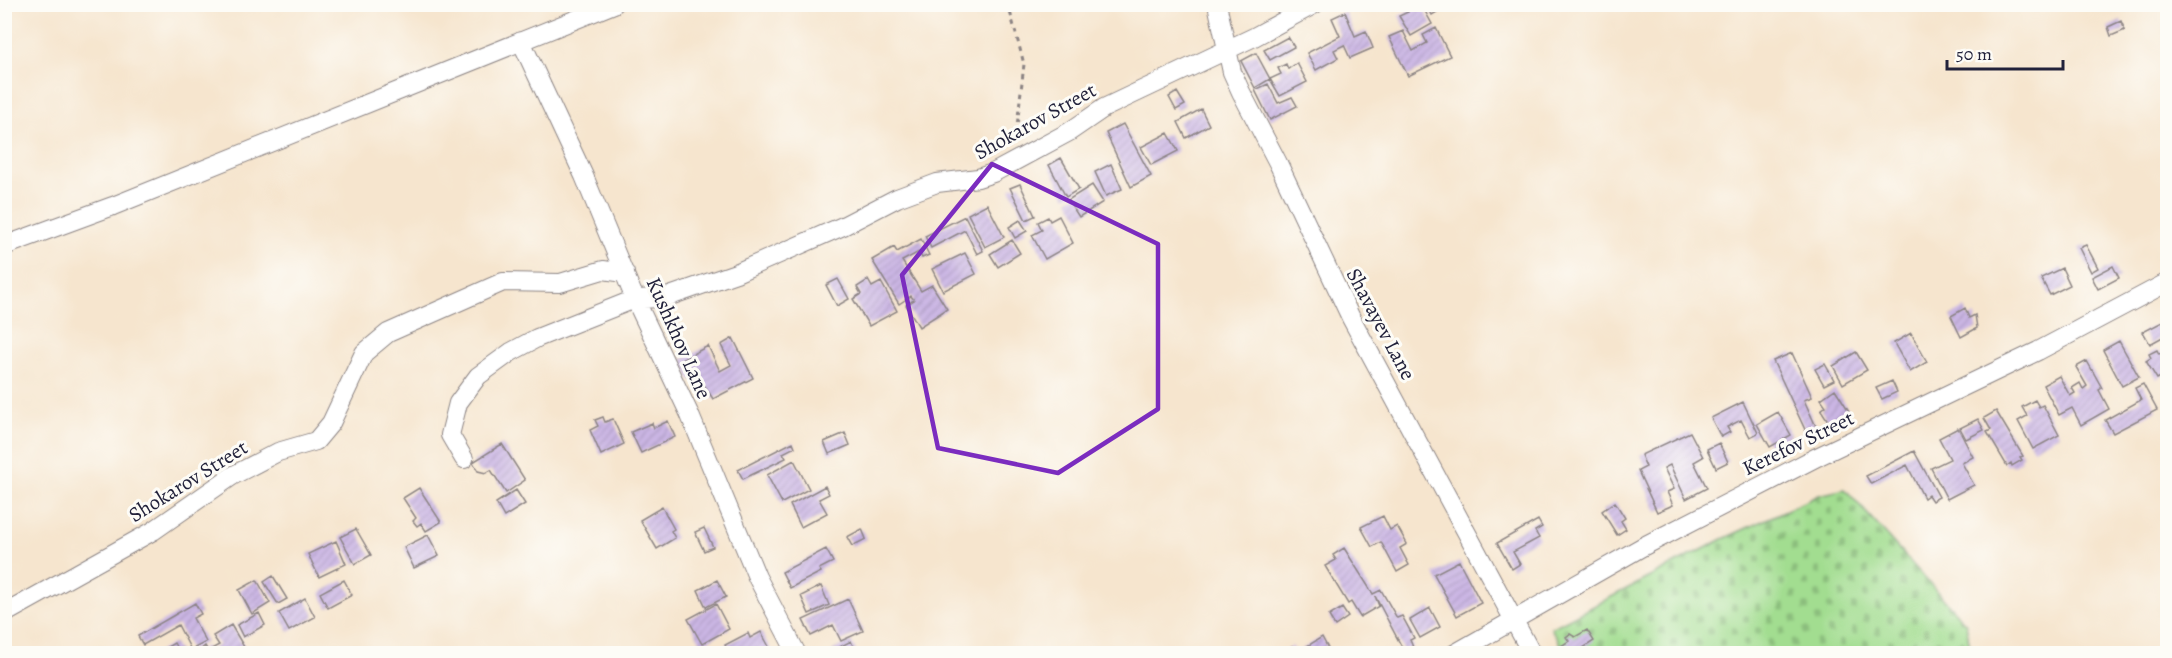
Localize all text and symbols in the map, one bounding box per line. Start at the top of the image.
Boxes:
scale bar [1947,33,2062,71]
text: 50 m [1956,42,1992,66]
street label: Shokarov Street [969,76,1101,166]
street label: Shavayev Lane [1340,263,1422,385]
street label: Kushkhov Lane [640,273,718,403]
street label: Kerefov Street [1737,404,1859,482]
street label: Shokarov Street [123,433,253,529]

